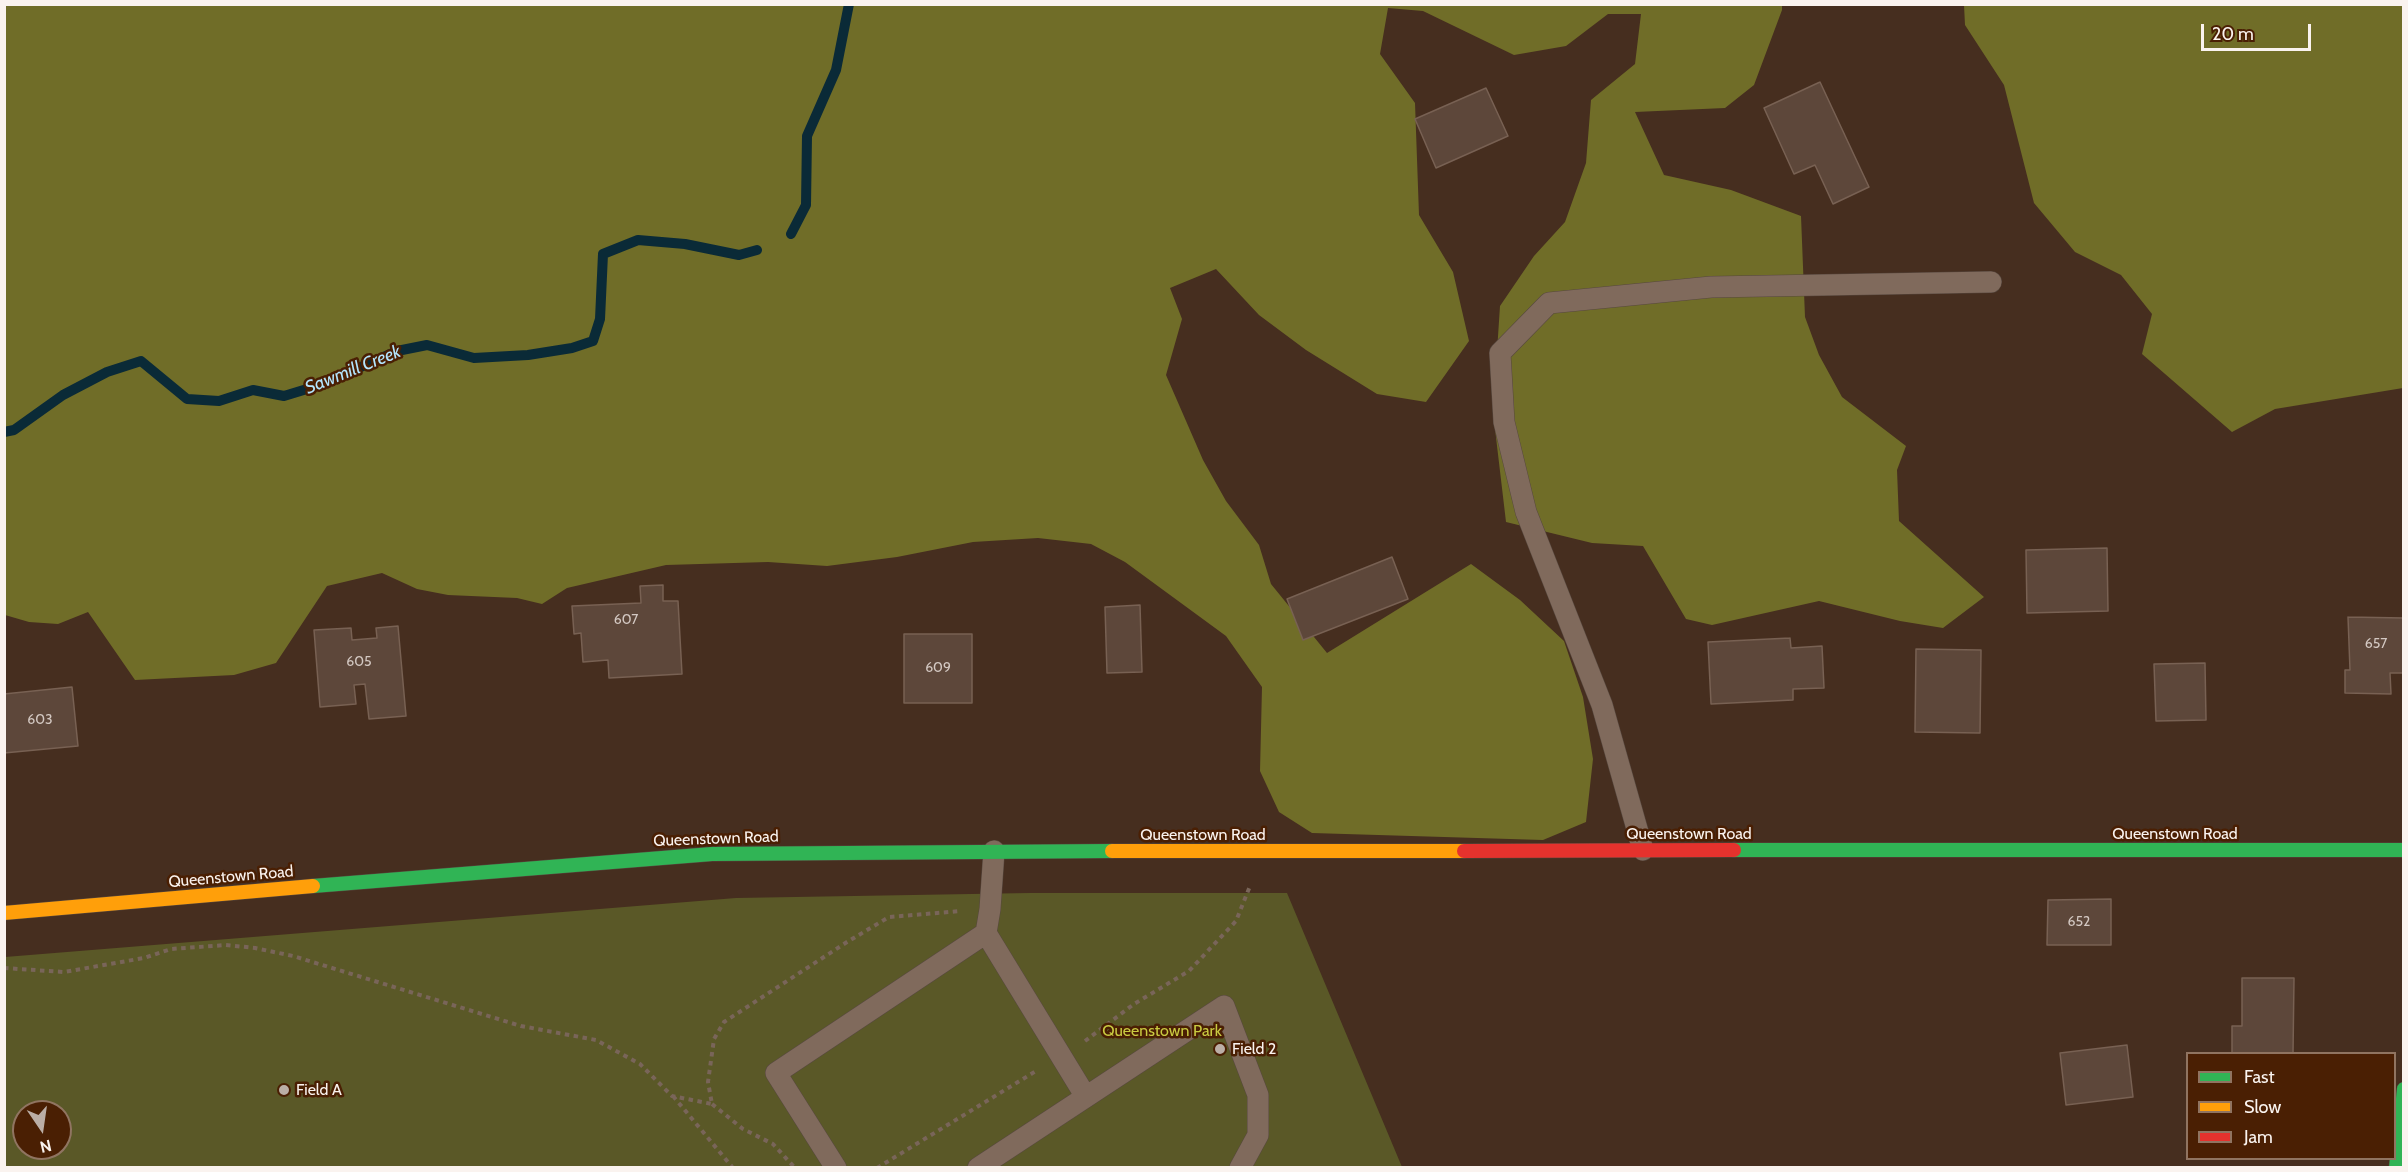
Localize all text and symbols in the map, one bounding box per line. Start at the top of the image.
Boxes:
scale bar [2204,12,2314,50]
text: 20 m [2212,23,2254,45]
water label: Sawmill Creek [302,341,404,399]
house number: 607 [614,612,638,628]
house number: 657 [2365,636,2387,652]
house number: 605 [346,654,372,670]
house number: 609 [925,660,951,676]
house number: 603 [27,712,53,728]
street label: Queenstown Road [1626,824,1752,844]
street label: Queenstown Road [2112,824,2238,844]
street label: Queenstown Road [1140,825,1266,845]
street label: Queenstown Road [653,827,779,851]
street label: Queenstown Road [168,862,294,892]
house number: 652 [2068,914,2090,930]
park label: Queenstown Park [1102,1021,1222,1041]
place label: Field 2 [1232,1039,1276,1059]
marker: Field 2 [1213,1042,1227,1056]
legend [2186,1052,2396,1160]
text: Fast [2244,1066,2275,1088]
place label: Field A [296,1080,342,1100]
marker: Field A [277,1083,291,1097]
text: Slow [2244,1096,2281,1118]
north arrow [12,1100,72,1160]
text: Jam [2244,1126,2273,1148]
text: N [38,1136,53,1157]

